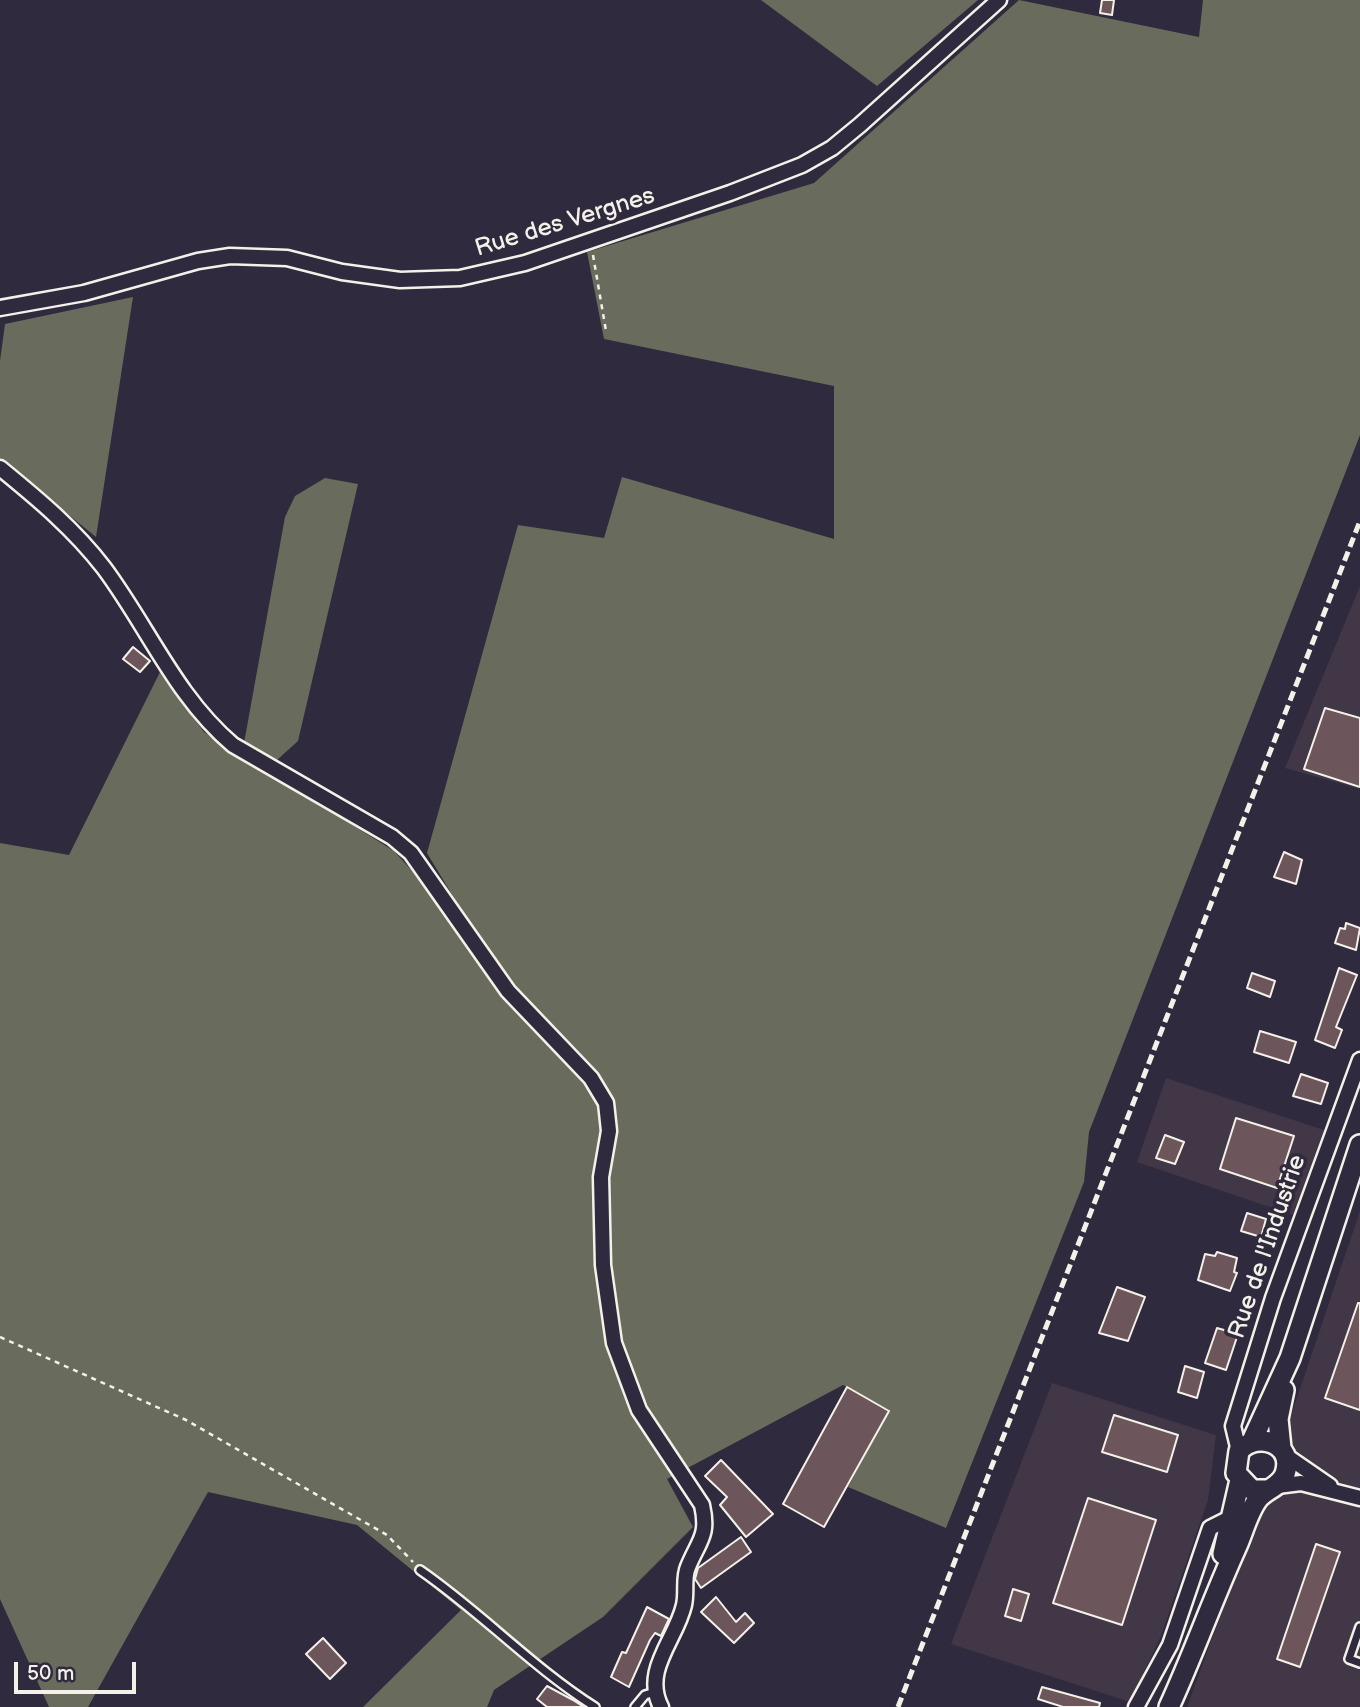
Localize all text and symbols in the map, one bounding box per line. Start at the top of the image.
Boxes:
street label: Rue des Vergnes [472,182,658,264]
street label: Rue de l'Industrie [1223,1151,1313,1343]
scale bar [18,1648,140,1692]
text: 50 m [27,1661,74,1686]

